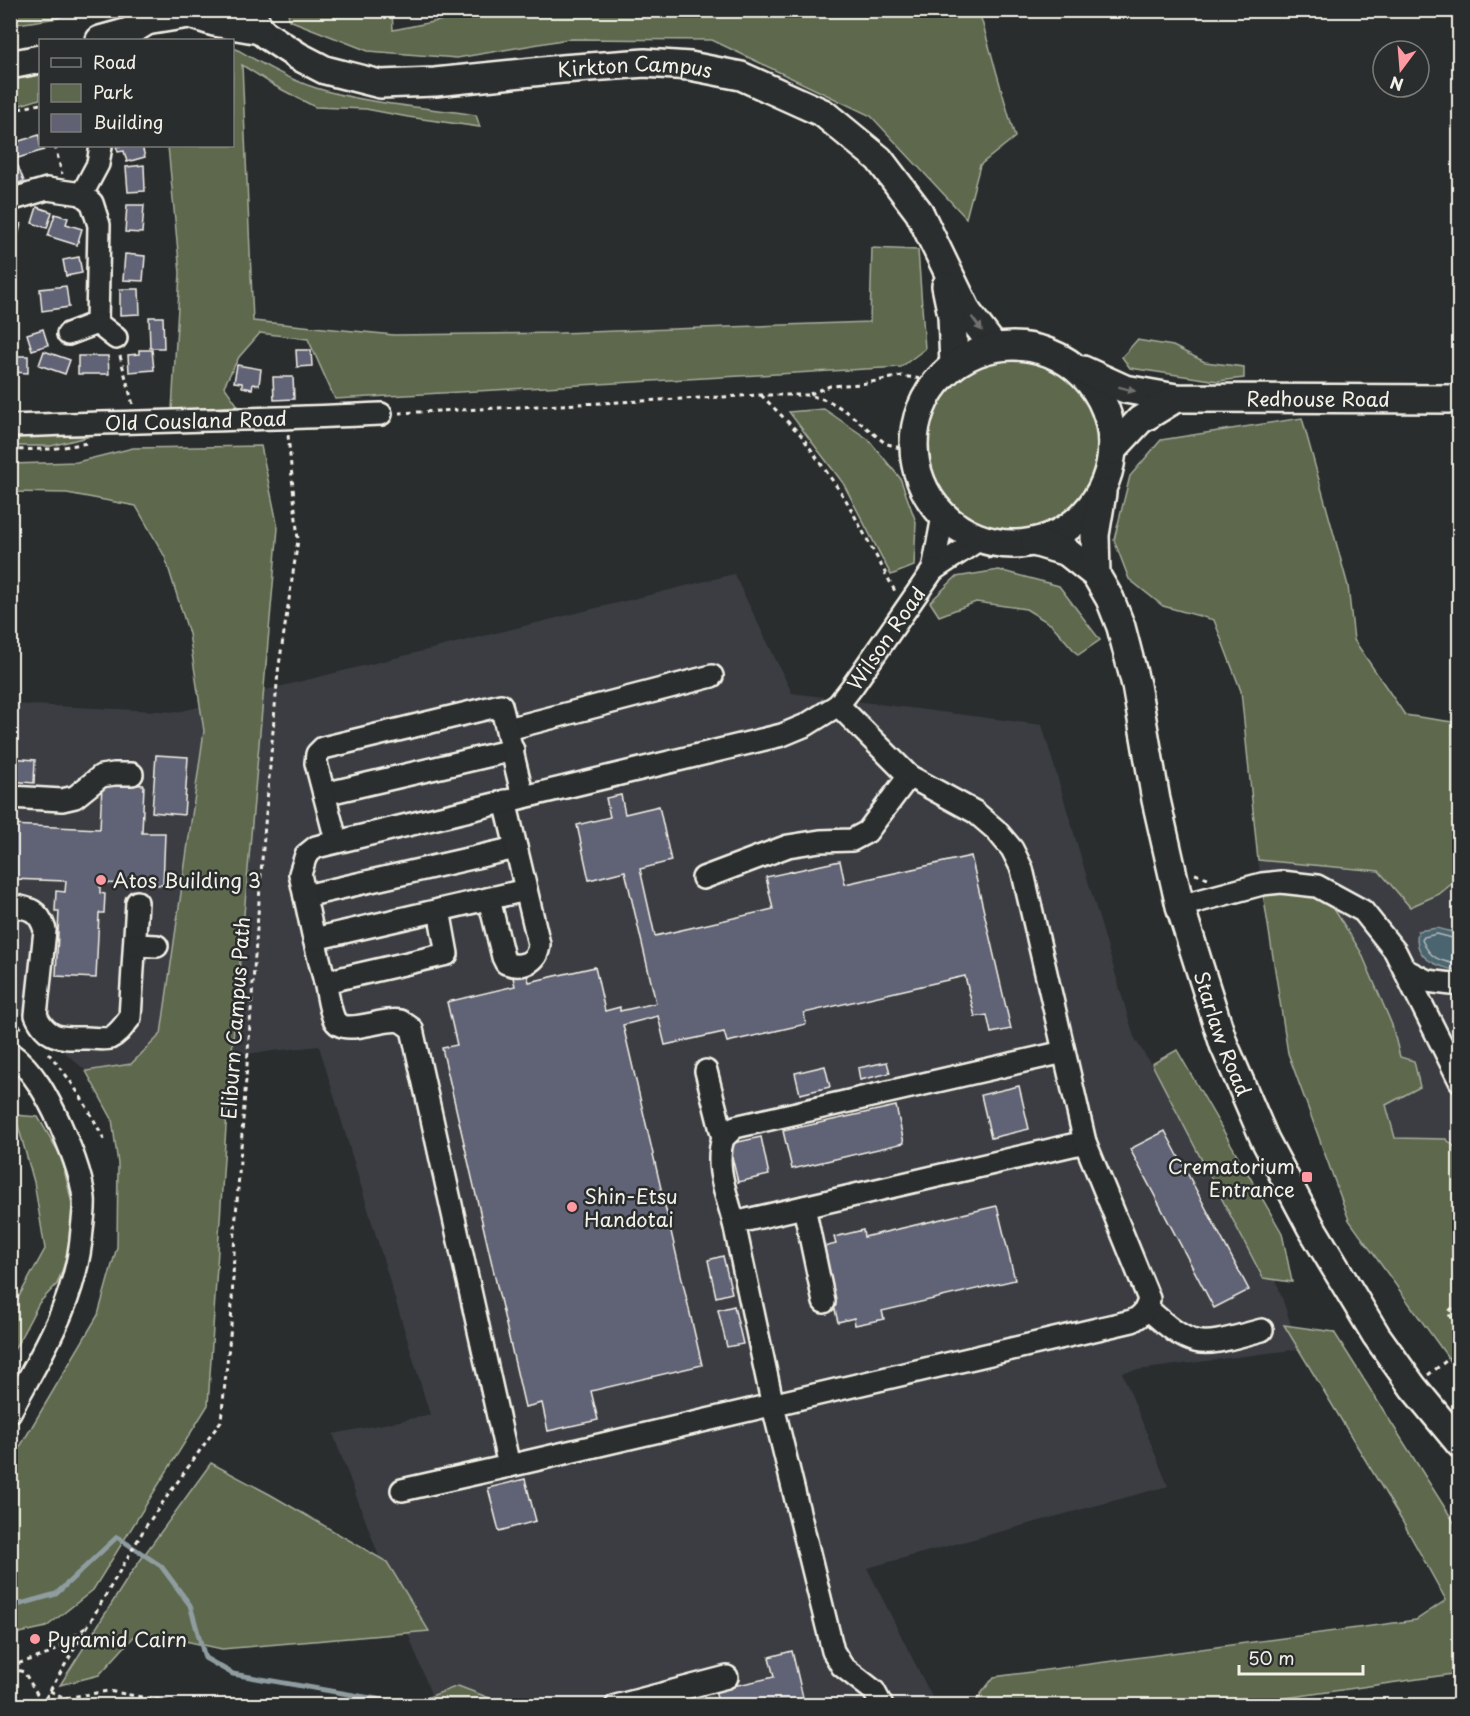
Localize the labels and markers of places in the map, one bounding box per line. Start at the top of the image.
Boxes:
place label: Atos Building 3 [113,865,261,895]
marker: Atos Building 3 [94,873,108,887]
place label: Crematorium Entrance [1168,1151,1295,1204]
marker: Crematorium Entrance [1300,1170,1314,1184]
place label: Shin-Etsu Handotai [584,1181,678,1234]
marker: Shin-Etsu Handotai [565,1200,579,1214]
place label: Pyramid Cairn [47,1624,187,1654]
marker: Pyramid Cairn [28,1632,42,1646]

